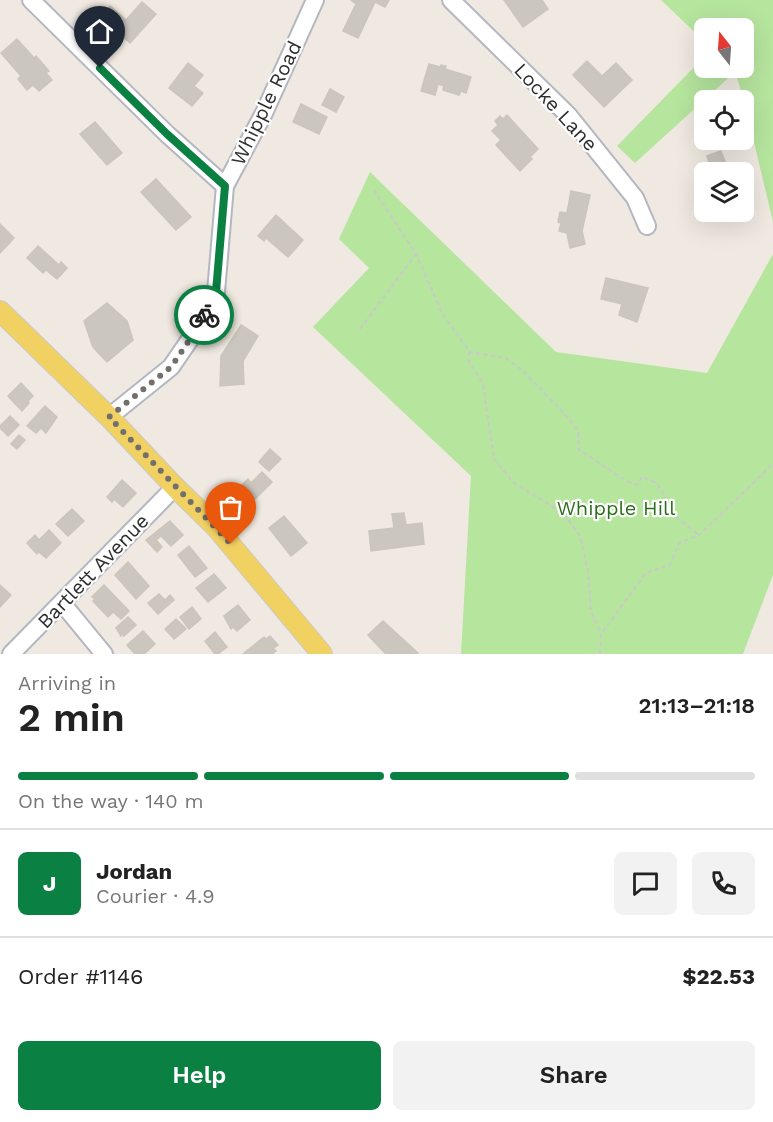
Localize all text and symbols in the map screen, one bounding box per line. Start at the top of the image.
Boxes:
pin [74,6,125,68]
icon: home [83,15,116,48]
north arrow [694,18,754,78]
map controls [694,18,754,222]
street label: Whipple Road [226,37,306,169]
street label: Locke Lane [509,58,603,156]
button: locate [694,90,754,150]
button: layers [694,162,754,222]
courier [174,285,234,345]
icon: bike [188,299,221,332]
pin [205,482,256,544]
icon: bag [214,491,247,524]
park label: Whipple Hill [557,496,675,520]
street label: Bartlett Avenue [32,509,154,633]
text: Arriving in [18,671,116,695]
text: 21:13–21:18 [639,693,755,718]
text: 2 min [18,695,125,740]
text: On the way · 140 m [18,789,204,813]
button: chat [614,852,677,915]
button: phone [692,852,755,915]
text: Jordan [96,859,172,884]
text: J [43,871,56,896]
text: Courier · 4.9 [96,884,215,908]
text: Order #1146 [18,964,143,989]
text: $22.53 [682,964,755,989]
button: Help [18,1041,381,1110]
button: Share [393,1041,755,1110]

